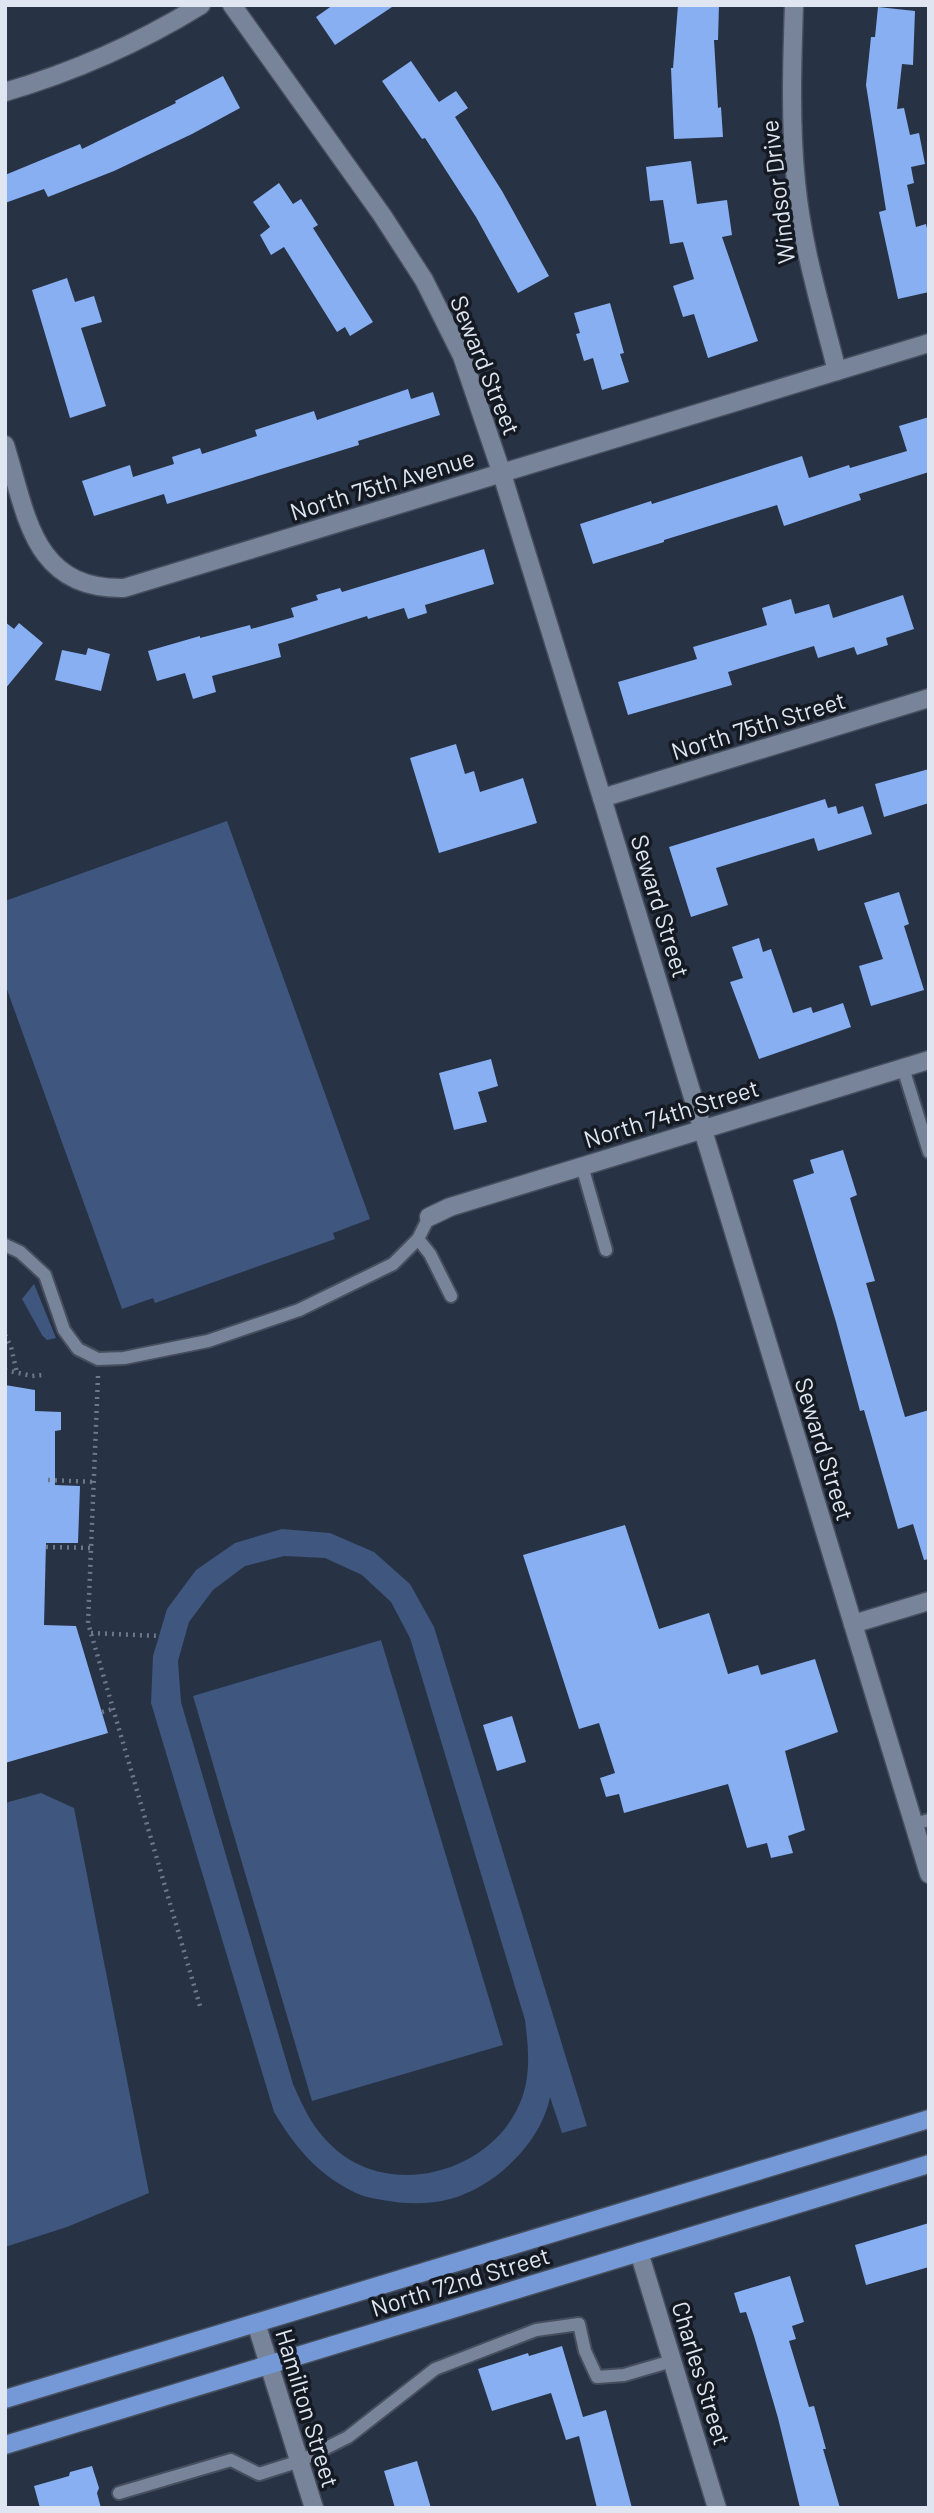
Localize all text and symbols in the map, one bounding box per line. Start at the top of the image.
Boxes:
street label: Windsor Drive [754,118,800,266]
street label: Seward Street [445,291,527,439]
street label: North 75th Avenue [286,442,478,526]
street label: North 75th Street [667,685,849,765]
street label: Seward Street [626,831,696,981]
street label: North 74th Street [580,1073,762,1153]
street label: Seward Street [790,1374,860,1524]
street label: North 72nd Street [367,2240,553,2322]
street label: Charles Street [666,2298,738,2448]
street label: Hamilton Street [270,2325,346,2491]

